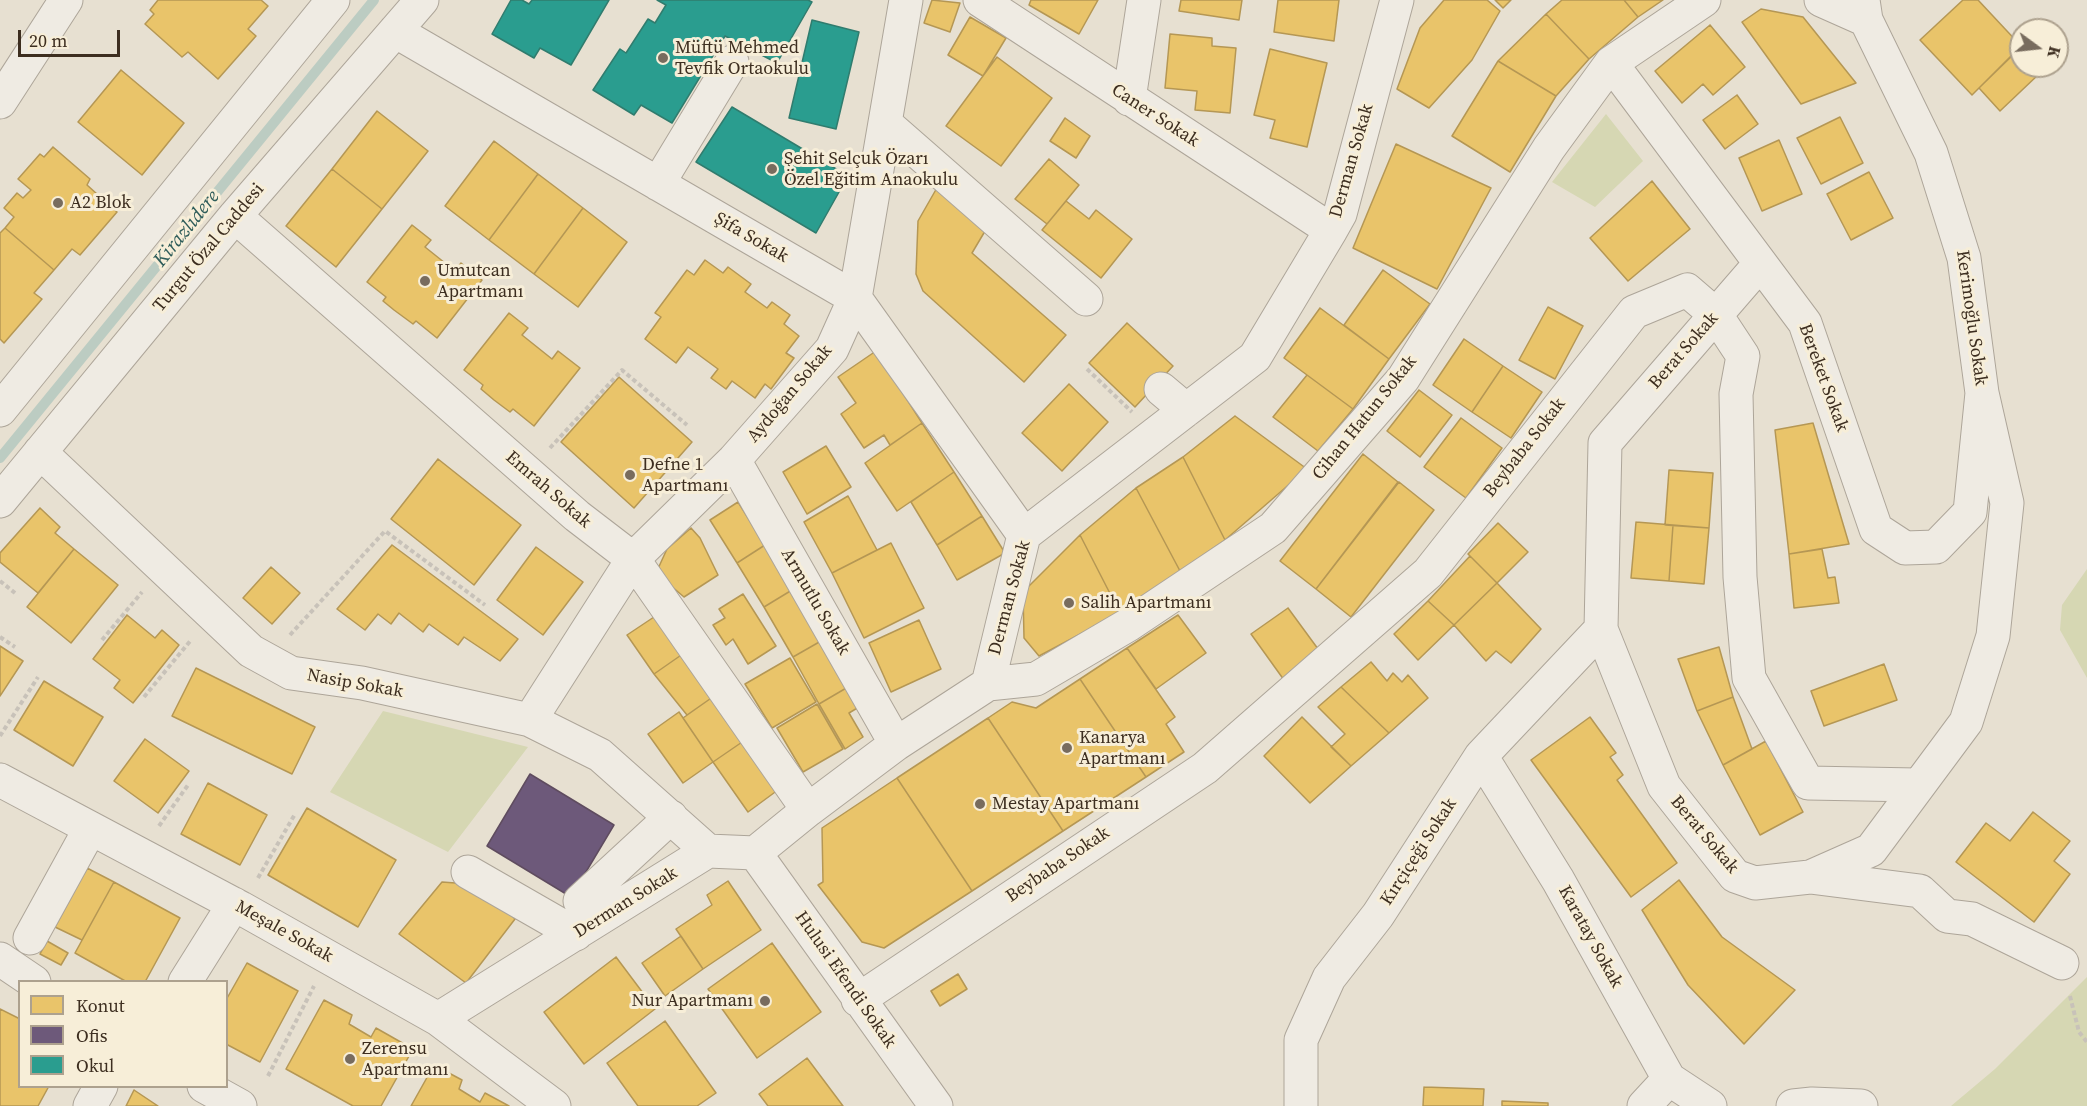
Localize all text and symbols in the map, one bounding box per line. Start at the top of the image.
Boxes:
scale bar [21,18,123,56]
north arrow [2009,18,2069,78]
text: 20 m [29,28,67,53]
place label: Müftü Mehmed Tevfik Ortaokulu [675,37,809,80]
text: K [2042,44,2067,60]
marker: Müftü Mehmed Tevfik Ortaokulu [656,51,670,65]
street label: Caner Sokak [1107,80,1203,152]
street label: Derman Sokak [1325,101,1379,221]
place label: Şehit Selçuk Özarı Özel Eğitim Anaokulu [784,148,958,190]
marker: Şehit Selçuk Özarı Özel Eğitim Anaokulu [765,162,779,176]
street label: Turgut Özal Caddesi [149,179,269,317]
water label: Kirazlıdere [149,186,225,272]
place label: A2 Blok [70,192,131,214]
marker: A2 Blok [51,196,65,210]
street label: Şifa Sokak [710,208,792,268]
street label: Kerimoğlu Sokak [1951,249,1991,387]
place label: Umutcan Apartmanı [437,260,523,302]
marker: Umutcan Apartmanı [418,274,432,288]
street label: Berat Sokak [1645,308,1723,394]
street label: Bereket Sokak [1793,321,1853,435]
street label: Aydoğan Sokak [743,341,837,447]
street label: Cihan Hatun Sokak [1308,351,1422,485]
street label: Beybaba Sokak [1479,394,1571,502]
street label: Emrah Sokak [501,447,595,533]
place label: Defne 1 Apartmanı [642,454,728,496]
marker: Defne 1 Apartmanı [623,468,637,482]
street label: Derman Sokak [984,538,1036,658]
street label: Armutlu Sokak [776,545,854,659]
place label: Salih Apartmanı [1081,592,1211,614]
marker: Salih Apartmanı [1062,596,1076,610]
street label: Nasip Sokak [305,665,405,703]
place label: Kanarya Apartmanı [1079,727,1165,770]
marker: Kanarya Apartmanı [1060,741,1074,755]
street label: Berat Sokak [1665,792,1743,878]
place label: Mestay Apartmanı [992,793,1139,815]
street label: Kırçiçeği Sokak [1376,794,1462,910]
marker: Mestay Apartmanı [973,797,987,811]
street label: Beybaba Sokak [1002,822,1114,908]
street label: Derman Sokak [570,863,682,943]
street label: Karatay Sokak [1553,882,1627,992]
street label: Meşale Sokak [231,896,337,968]
street label: Hulusi Efendi Sokak [790,907,900,1053]
legend [18,980,228,1088]
place label: Nur Apartmanı [632,990,753,1012]
text: Konut [76,993,125,1018]
marker: Nur Apartmanı [758,994,772,1008]
text: Ofis [76,1023,107,1048]
place label: Zerensu Apartmanı [362,1038,448,1080]
marker: Zerensu Apartmanı [343,1052,357,1066]
text: Okul [76,1053,114,1078]

